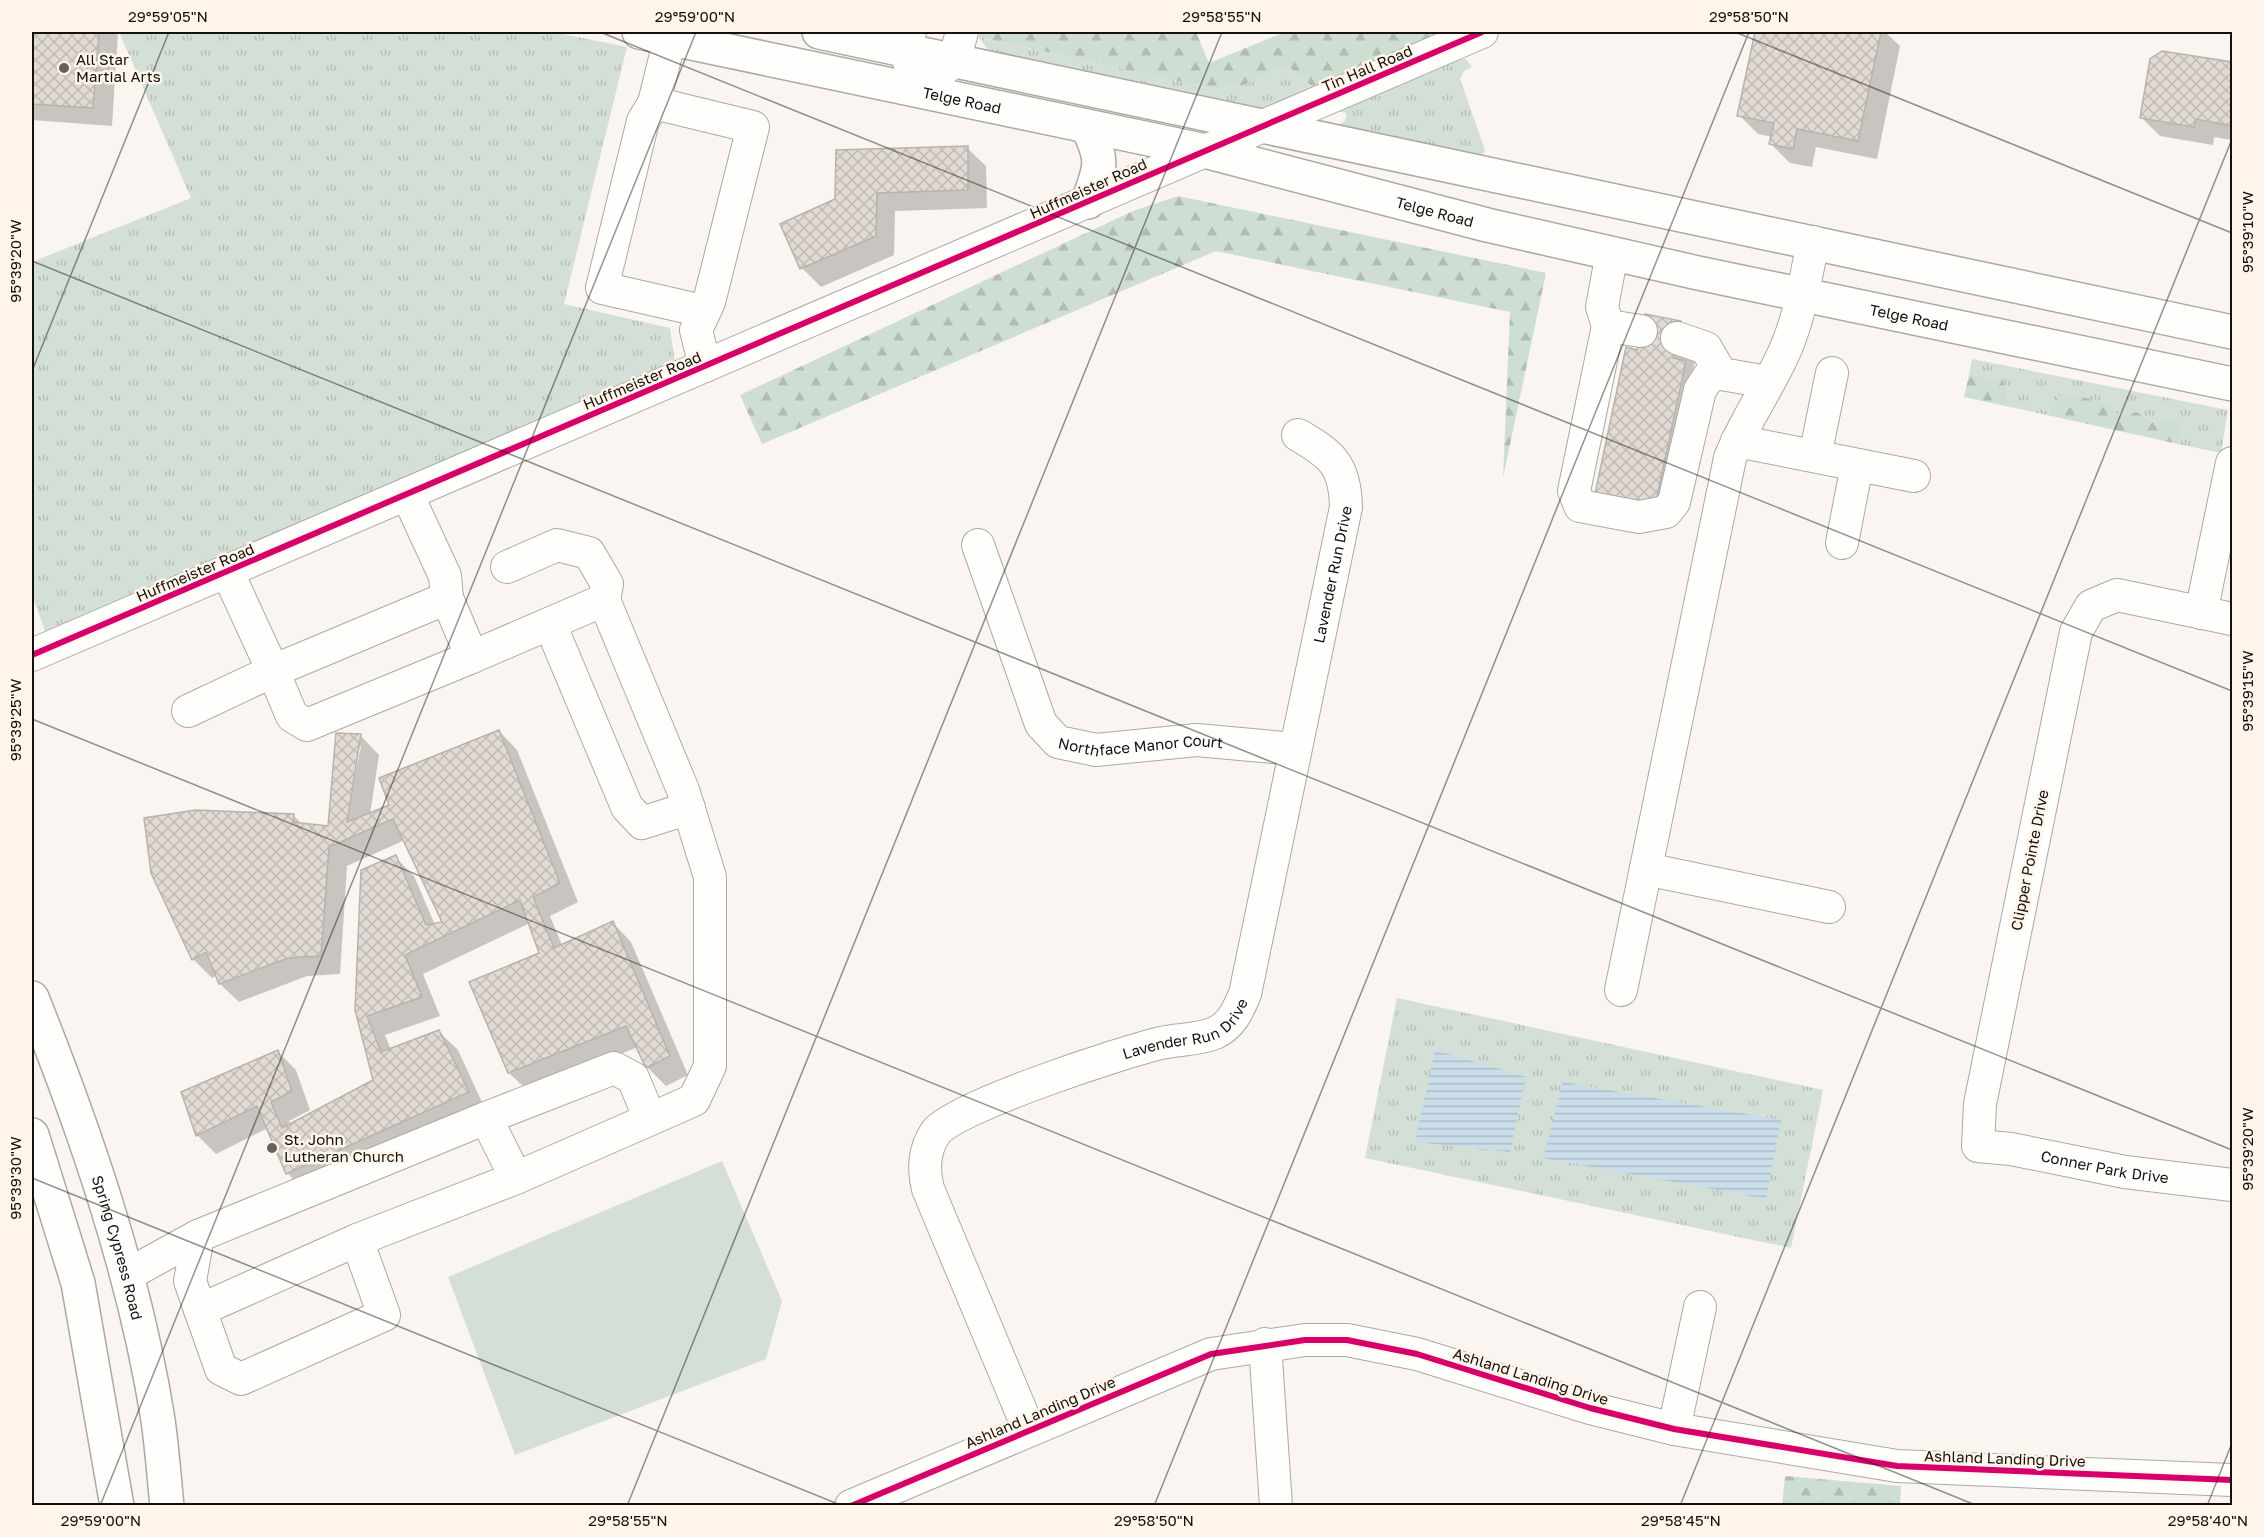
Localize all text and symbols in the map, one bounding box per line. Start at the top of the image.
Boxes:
text: 29°59'05"N [128,7,208,25]
text: 29°59'00"N [655,7,735,25]
text: 29°58'55"N [1182,7,1262,25]
text: 29°58'50"N [1709,7,1789,25]
street label: Tin Hall Road [1319,41,1415,95]
place label: All Star Martial Arts [76,50,161,85]
marker: All Star Martial Arts [57,61,71,75]
street label: Telge Road [921,83,1003,117]
street label: Huffmeister Road [1027,154,1149,222]
text: 95°39'10"W [2238,191,2256,273]
street label: Telge Road [1394,192,1476,230]
text: 95°39'20"W [6,219,24,303]
street label: Telge Road [1868,300,1950,334]
street label: Huffmeister Road [580,347,704,413]
street label: Lavender Run Drive [1309,504,1355,645]
street label: Huffmeister Road [133,539,257,605]
text: 95°39'15"W [2238,650,2256,732]
text: 95°39'25"W [6,679,24,761]
street label: Northface Manor Court [1057,731,1224,760]
street label: Clipper Pointe Drive [2007,788,2052,932]
street label: Lavender Run Drive [1120,995,1251,1063]
text: 95°39'20"W [2238,1107,2256,1191]
place label: St. John Lutheran Church [284,1130,404,1165]
text: 95°39'30"W [6,1136,24,1220]
marker: St. John Lutheran Church [265,1141,279,1155]
street label: Conner Park Drive [2039,1146,2170,1186]
street label: Spring Cypress Road [89,1173,147,1322]
street label: Ashland Landing Drive [1451,1344,1611,1408]
street label: Ashland Landing Drive [962,1372,1118,1452]
street label: Ashland Landing Drive [1924,1446,2086,1470]
text: 29°59'00"N [61,1511,141,1529]
text: 29°58'55"N [588,1511,668,1529]
text: 29°58'50"N [1114,1511,1194,1529]
text: 29°58'45"N [1641,1511,1721,1529]
text: 29°58'40"N [2168,1511,2248,1529]

